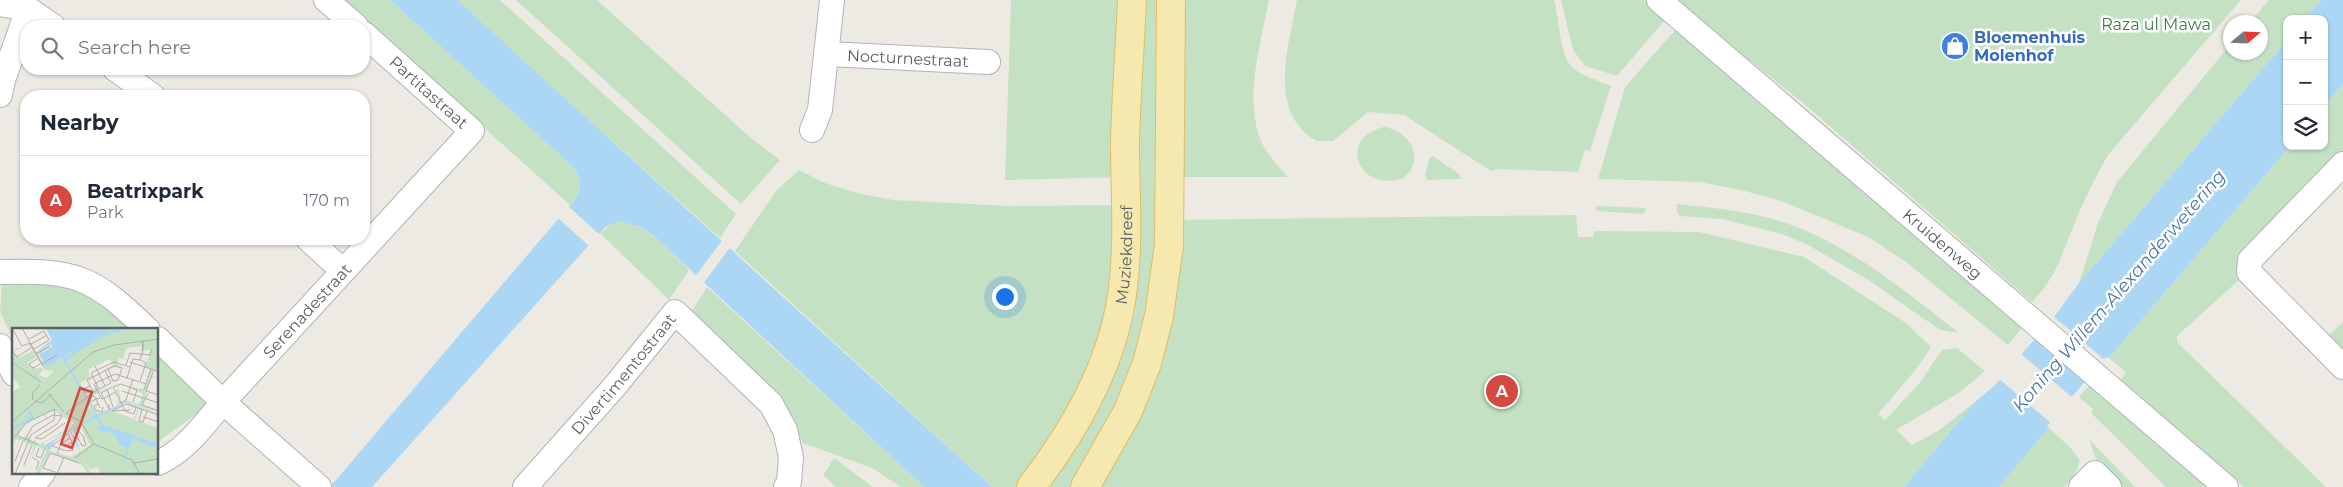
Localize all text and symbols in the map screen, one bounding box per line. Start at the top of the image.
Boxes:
park label: Raza ul Mawa [2101,15,2211,34]
north arrow [2223,15,2268,60]
map controls [2283,15,2328,150]
button: + [2283,15,2328,60]
search box [20,20,370,75]
place label: Bloemenhuis Molenhof [1974,28,2085,65]
shop icon: Bloemenhuis Molenhof [1940,31,1970,61]
icon: search [38,34,66,62]
text: Search here [78,36,191,59]
street label: Nocturnestraat [847,46,970,71]
street label: Partitastraat [385,52,472,133]
button: − [2283,60,2328,105]
button: layers [2283,105,2328,150]
text: Nearby [40,110,119,135]
water label: Koning Willem-Alexanderwetering [2008,165,2230,417]
text: Beatrixpark [87,180,204,203]
text: A [50,191,62,210]
text: 170 m [303,191,350,210]
text: Park [87,203,124,222]
street label: Muziekdreef [1112,205,1136,306]
street label: Kruidenweg [1899,205,1986,283]
street label: Serenadestraat [259,259,356,362]
your location [992,284,1018,310]
street label: Divertimentostraat [567,309,680,439]
inset map [12,328,159,474]
pin: A [1486,372,1518,410]

